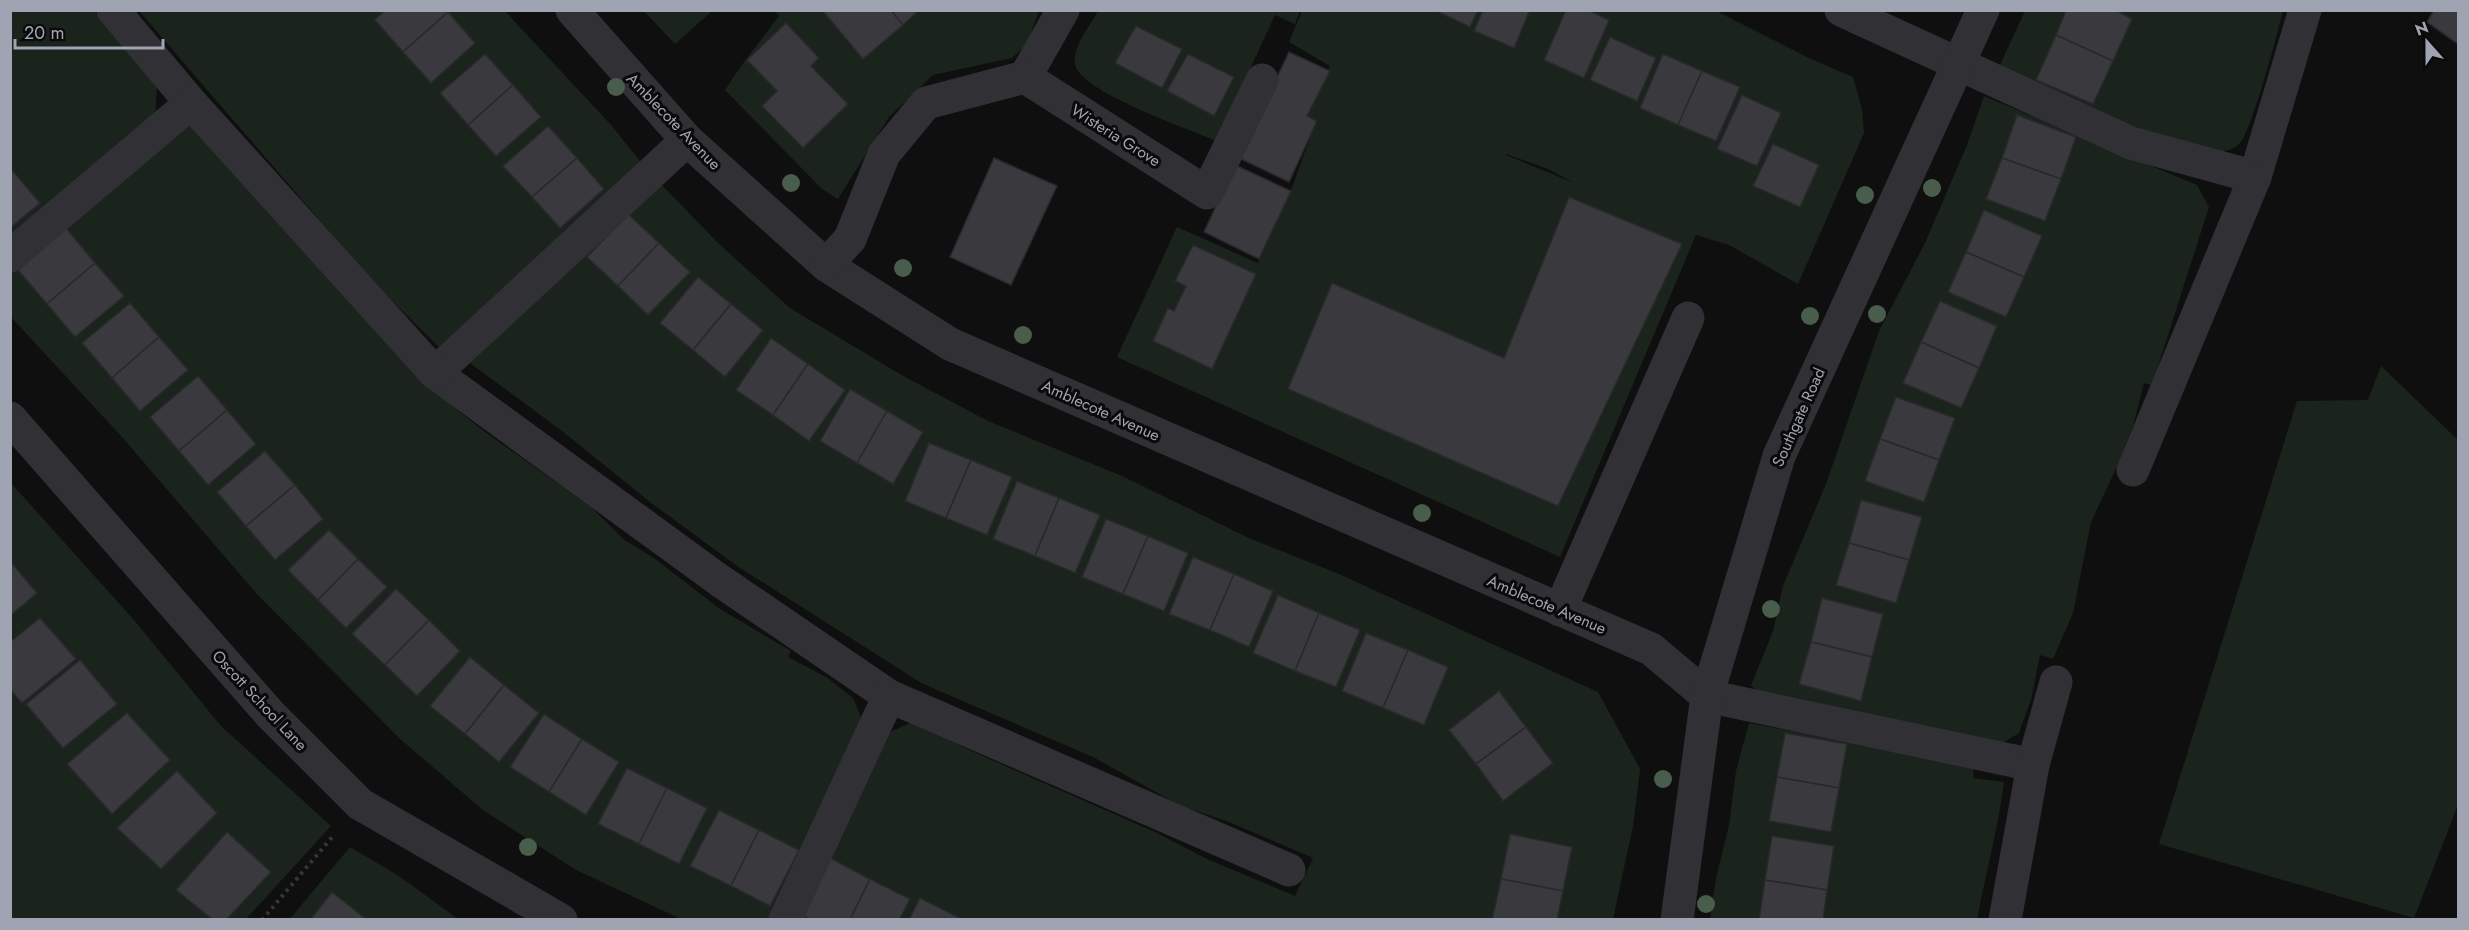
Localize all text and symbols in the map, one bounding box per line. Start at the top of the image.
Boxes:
scale bar [15,12,164,50]
north arrow [2397,12,2457,72]
text: N [2412,15,2432,41]
text: 20 m [24,20,64,46]
street label: Amblecote Avenue [621,68,726,175]
street label: Wisteria Grove [1066,99,1165,172]
street label: Southgate Road [1766,364,1831,470]
street label: Amblecote Avenue [1038,374,1164,447]
street label: Amblecote Avenue [1484,569,1610,640]
street label: Oscott School Lane [207,645,312,756]

